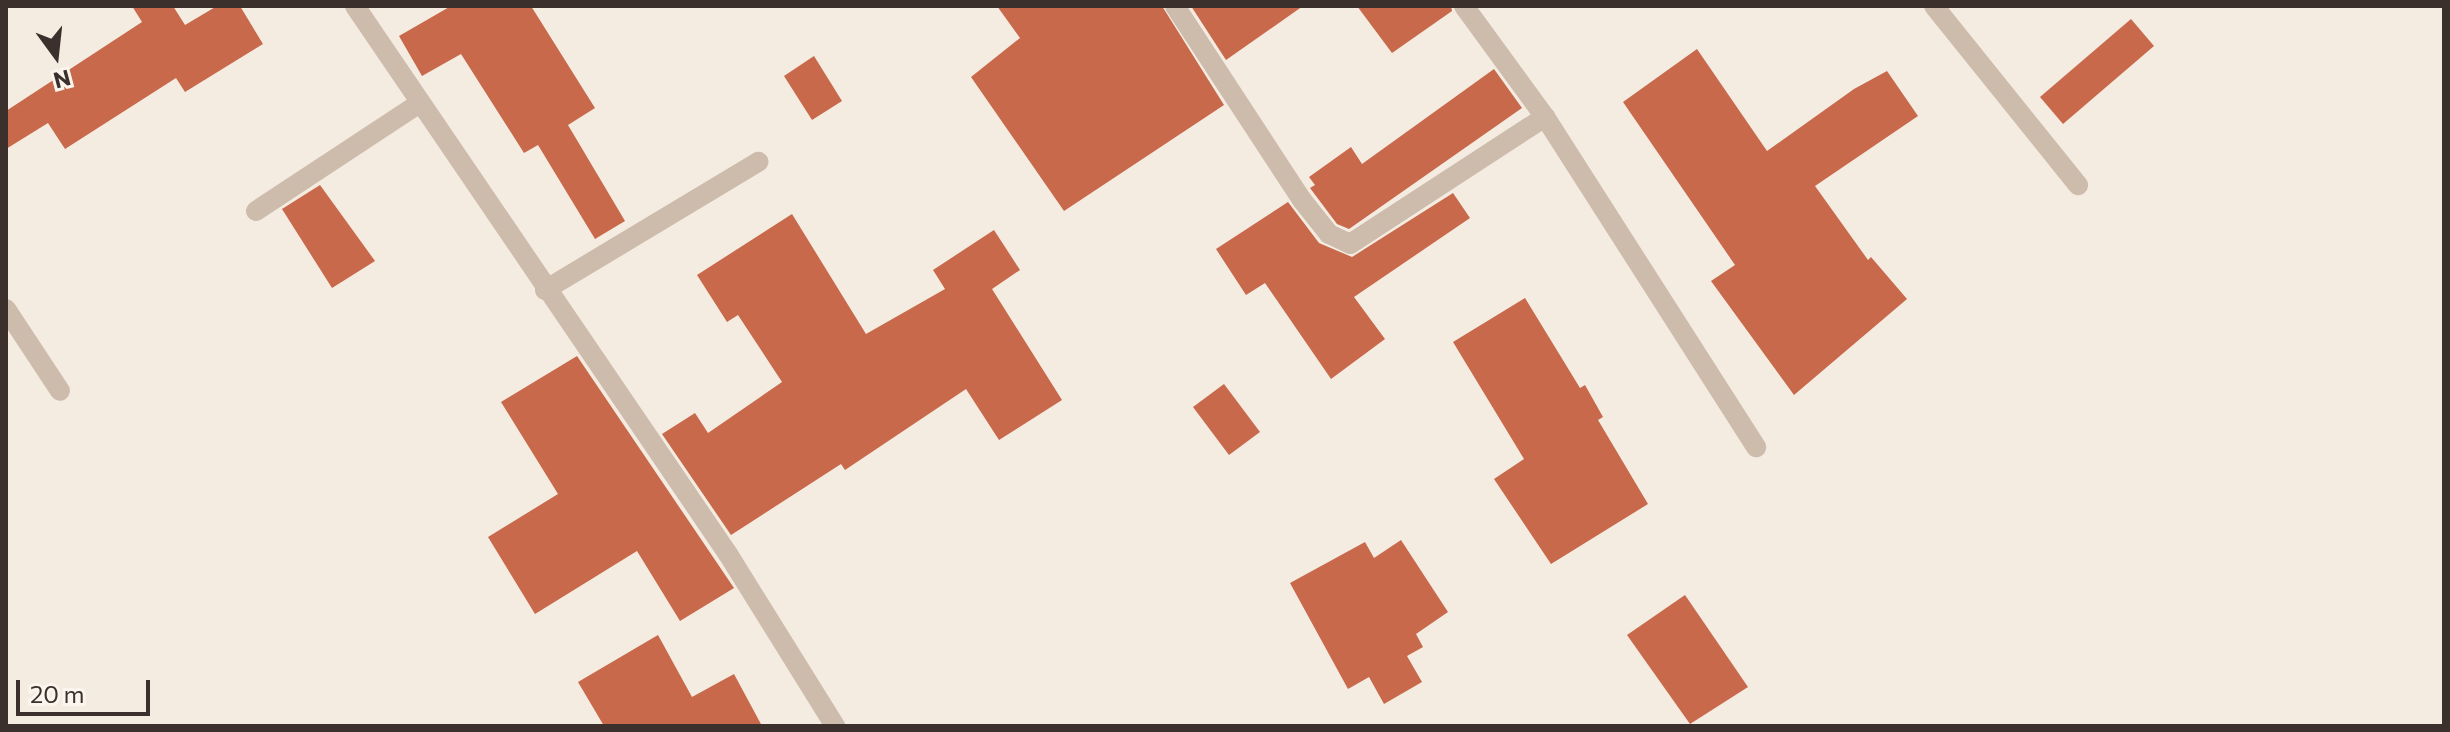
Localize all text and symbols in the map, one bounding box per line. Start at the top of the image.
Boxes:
north arrow [16,16,96,96]
text: N [51,64,74,95]
scale bar [20,664,154,714]
text: 20 m [30,679,84,708]

